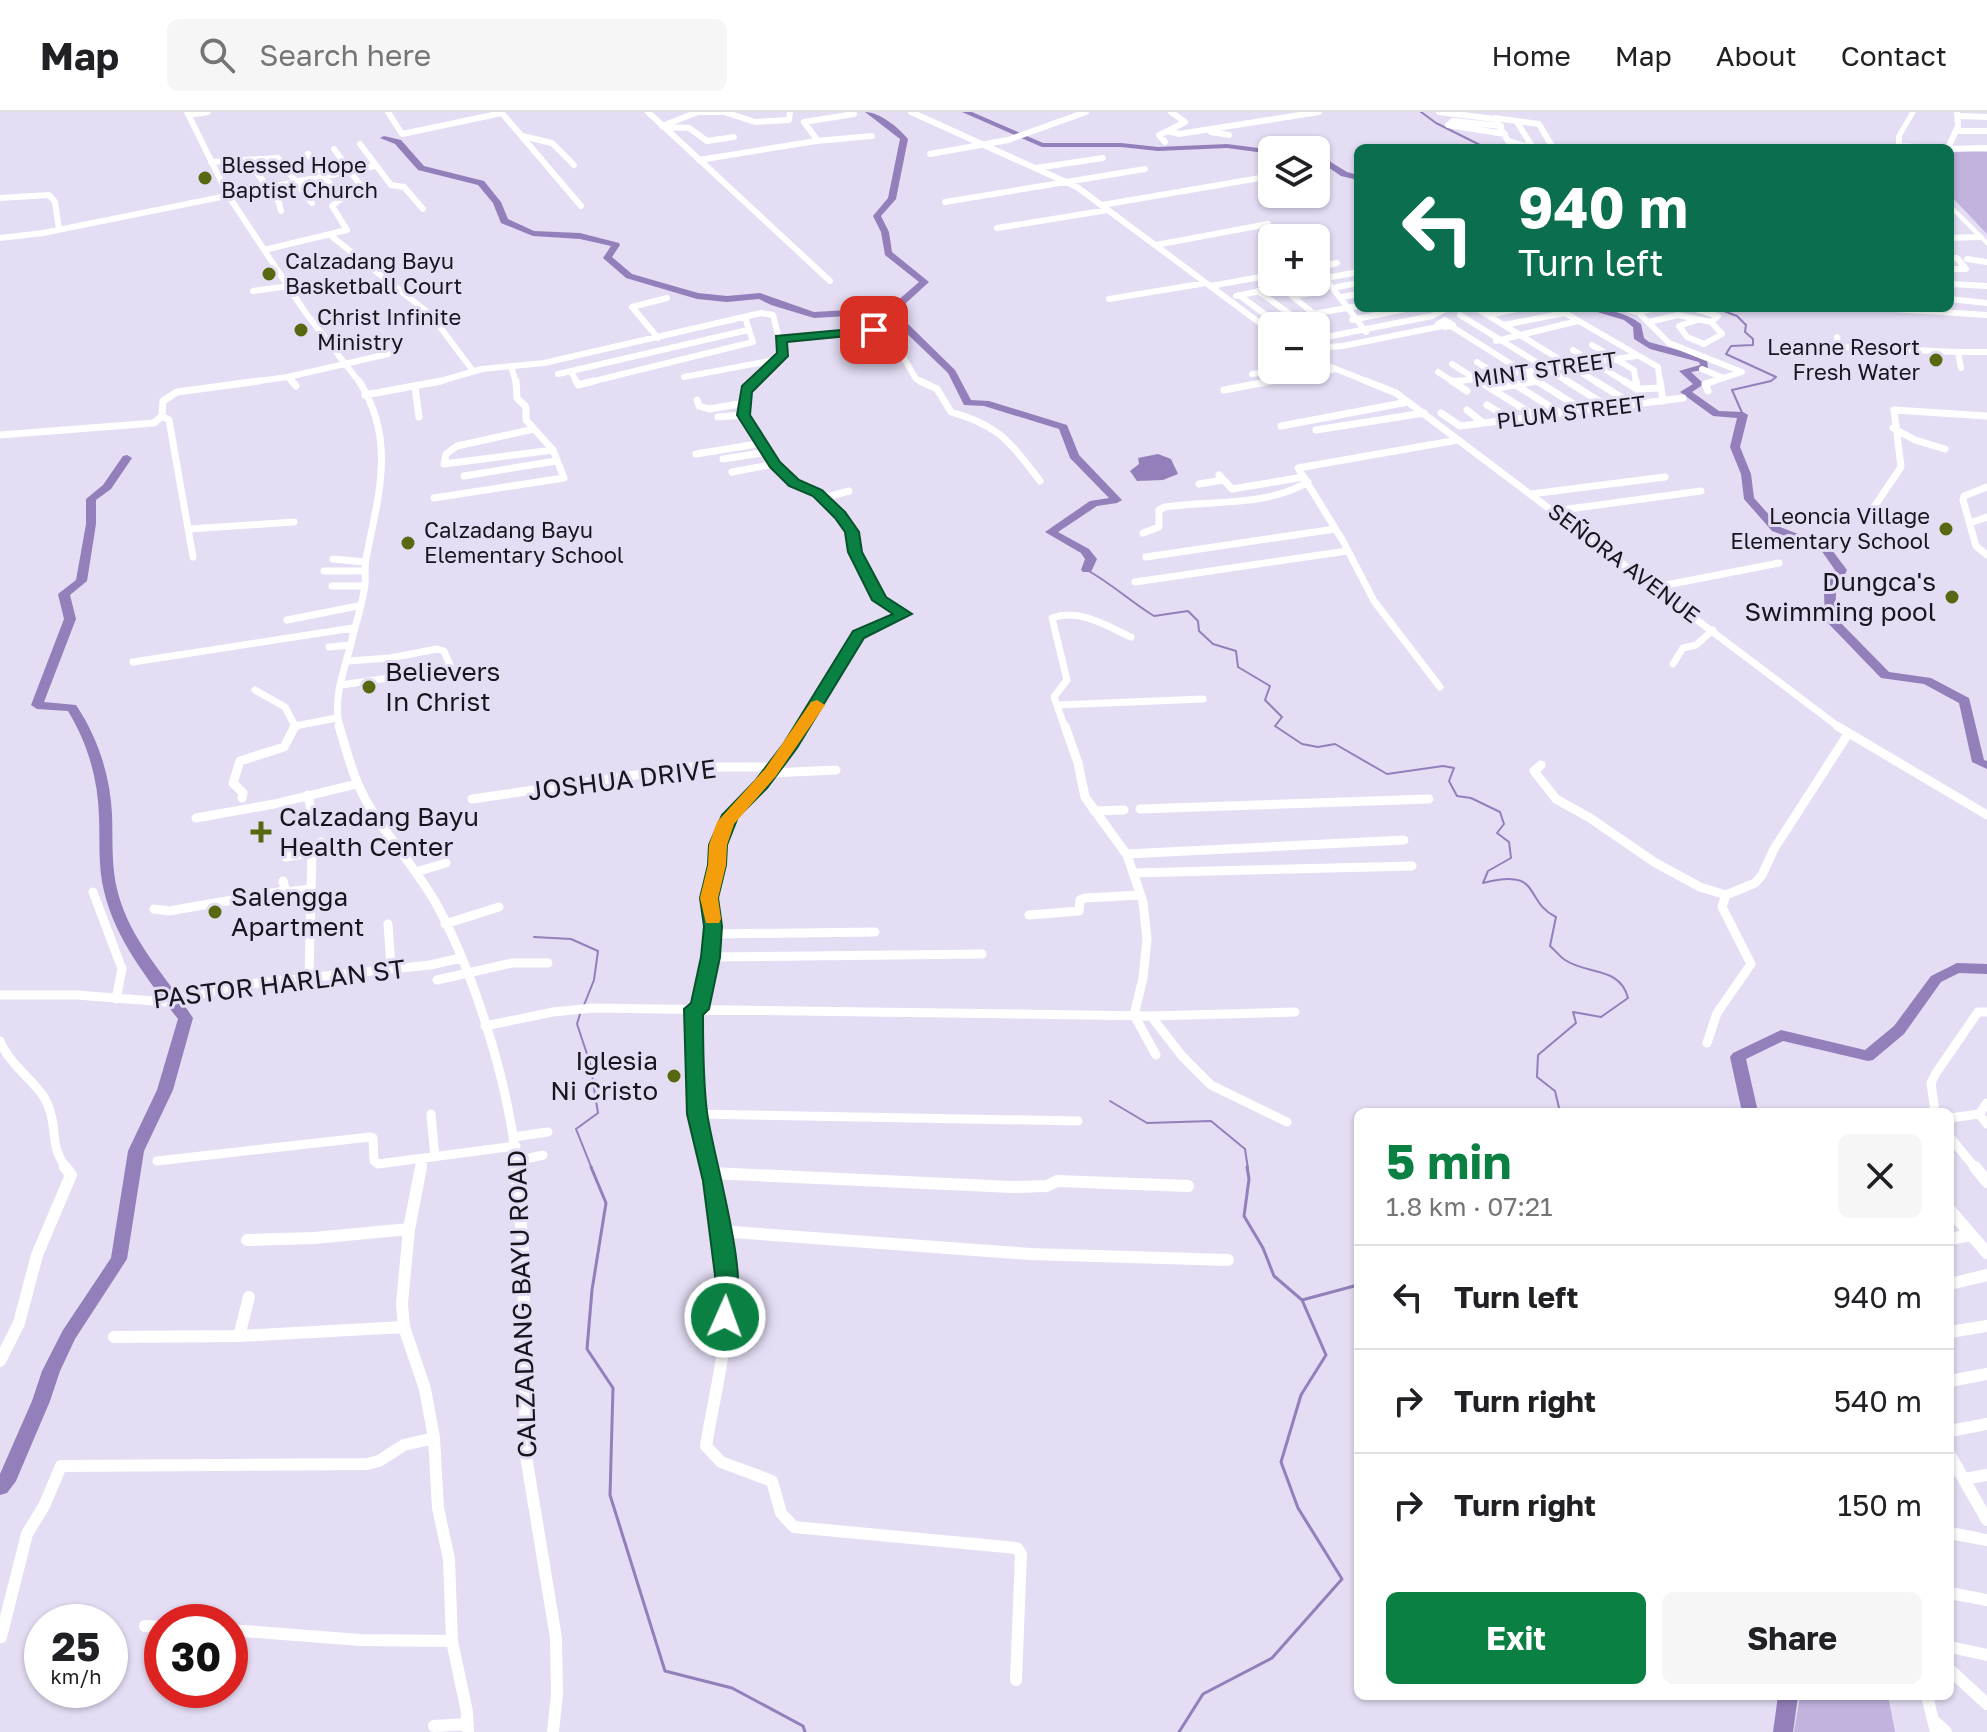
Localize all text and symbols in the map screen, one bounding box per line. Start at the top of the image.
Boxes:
search box [167,19,727,91]
text: Map [40,33,119,78]
icon: search [195,33,239,77]
text: Search here [259,37,431,73]
text: Home [1492,39,1571,72]
text: Map [1615,39,1672,72]
text: About [1716,39,1797,72]
text: Contact [1841,39,1947,72]
map controls [1258,136,1330,384]
button: layers [1258,136,1330,208]
place label: Blessed Hope Baptist Church [221,151,378,203]
marker: Blessed Hope Baptist Church [196,169,214,187]
text: 940 m [1518,173,1688,240]
icon: left [1386,176,1490,280]
button: + [1258,224,1330,296]
text: Turn left [1518,241,1664,284]
place label: Calzadang Bayu Basketball Court [285,247,462,299]
marker: Calzadang Bayu Basketball Court [260,265,278,283]
pin [840,296,908,364]
place label: Christ Infinite Ministry [317,303,461,355]
icon: arrive [852,308,896,352]
button: − [1258,312,1330,384]
marker: Christ Infinite Ministry [292,321,310,339]
place label: Leanne Resort Fresh Water [1767,333,1920,385]
street label: MINT STREET [1471,345,1619,392]
marker: Leanne Resort Fresh Water [1927,351,1945,369]
street label: PLUM STREET [1495,389,1647,434]
street label: SEÑORA AVENUE [1543,497,1705,628]
place label: Leoncia Village Elementary School [1730,502,1930,554]
place label: Calzadang Bayu Elementary School [424,516,624,568]
marker: Leoncia Village Elementary School [1937,520,1955,538]
marker: Calzadang Bayu Elementary School [399,534,417,552]
place label: Dungca's Swimming pool [1745,566,1936,627]
marker: Dungca's Swimming pool [1943,588,1961,606]
place label: Believers In Christ [385,656,500,717]
marker: Believers In Christ [360,678,378,696]
street label: JOSHUA DRIVE [526,753,718,806]
place label: Calzadang Bayu Health Center [279,801,479,862]
marker: Calzadang Bayu Health Center [250,821,272,843]
place label: Salengga Apartment [231,881,364,942]
marker: Salengga Apartment [206,903,224,921]
street label: PASTOR HARLAN ST [151,953,407,1014]
place label: Iglesia Ni Cristo [550,1045,658,1106]
marker: Iglesia Ni Cristo [665,1067,683,1085]
text: 5 min [1386,1132,1511,1190]
button: close [1838,1134,1922,1218]
street label: CALZADANG BAYU ROAD [501,1149,542,1459]
text: 1.8 km · 07:21 [1386,1191,1553,1222]
position arrow [683,1275,767,1359]
icon: left [1386,1275,1430,1319]
text: Turn left [1454,1279,1579,1315]
text: 940 m [1833,1279,1922,1315]
icon: right [1386,1379,1430,1423]
text: Turn right [1454,1383,1596,1419]
text: 540 m [1834,1383,1922,1419]
icon: right [1386,1483,1430,1527]
text: Turn right [1454,1487,1596,1523]
text: 150 m [1837,1487,1922,1523]
button: Exit [1386,1592,1646,1684]
button: Share [1662,1592,1922,1684]
speed limit sign: 30 [144,1604,248,1708]
text: 25 [52,1622,100,1670]
text: km/h [51,1664,101,1688]

